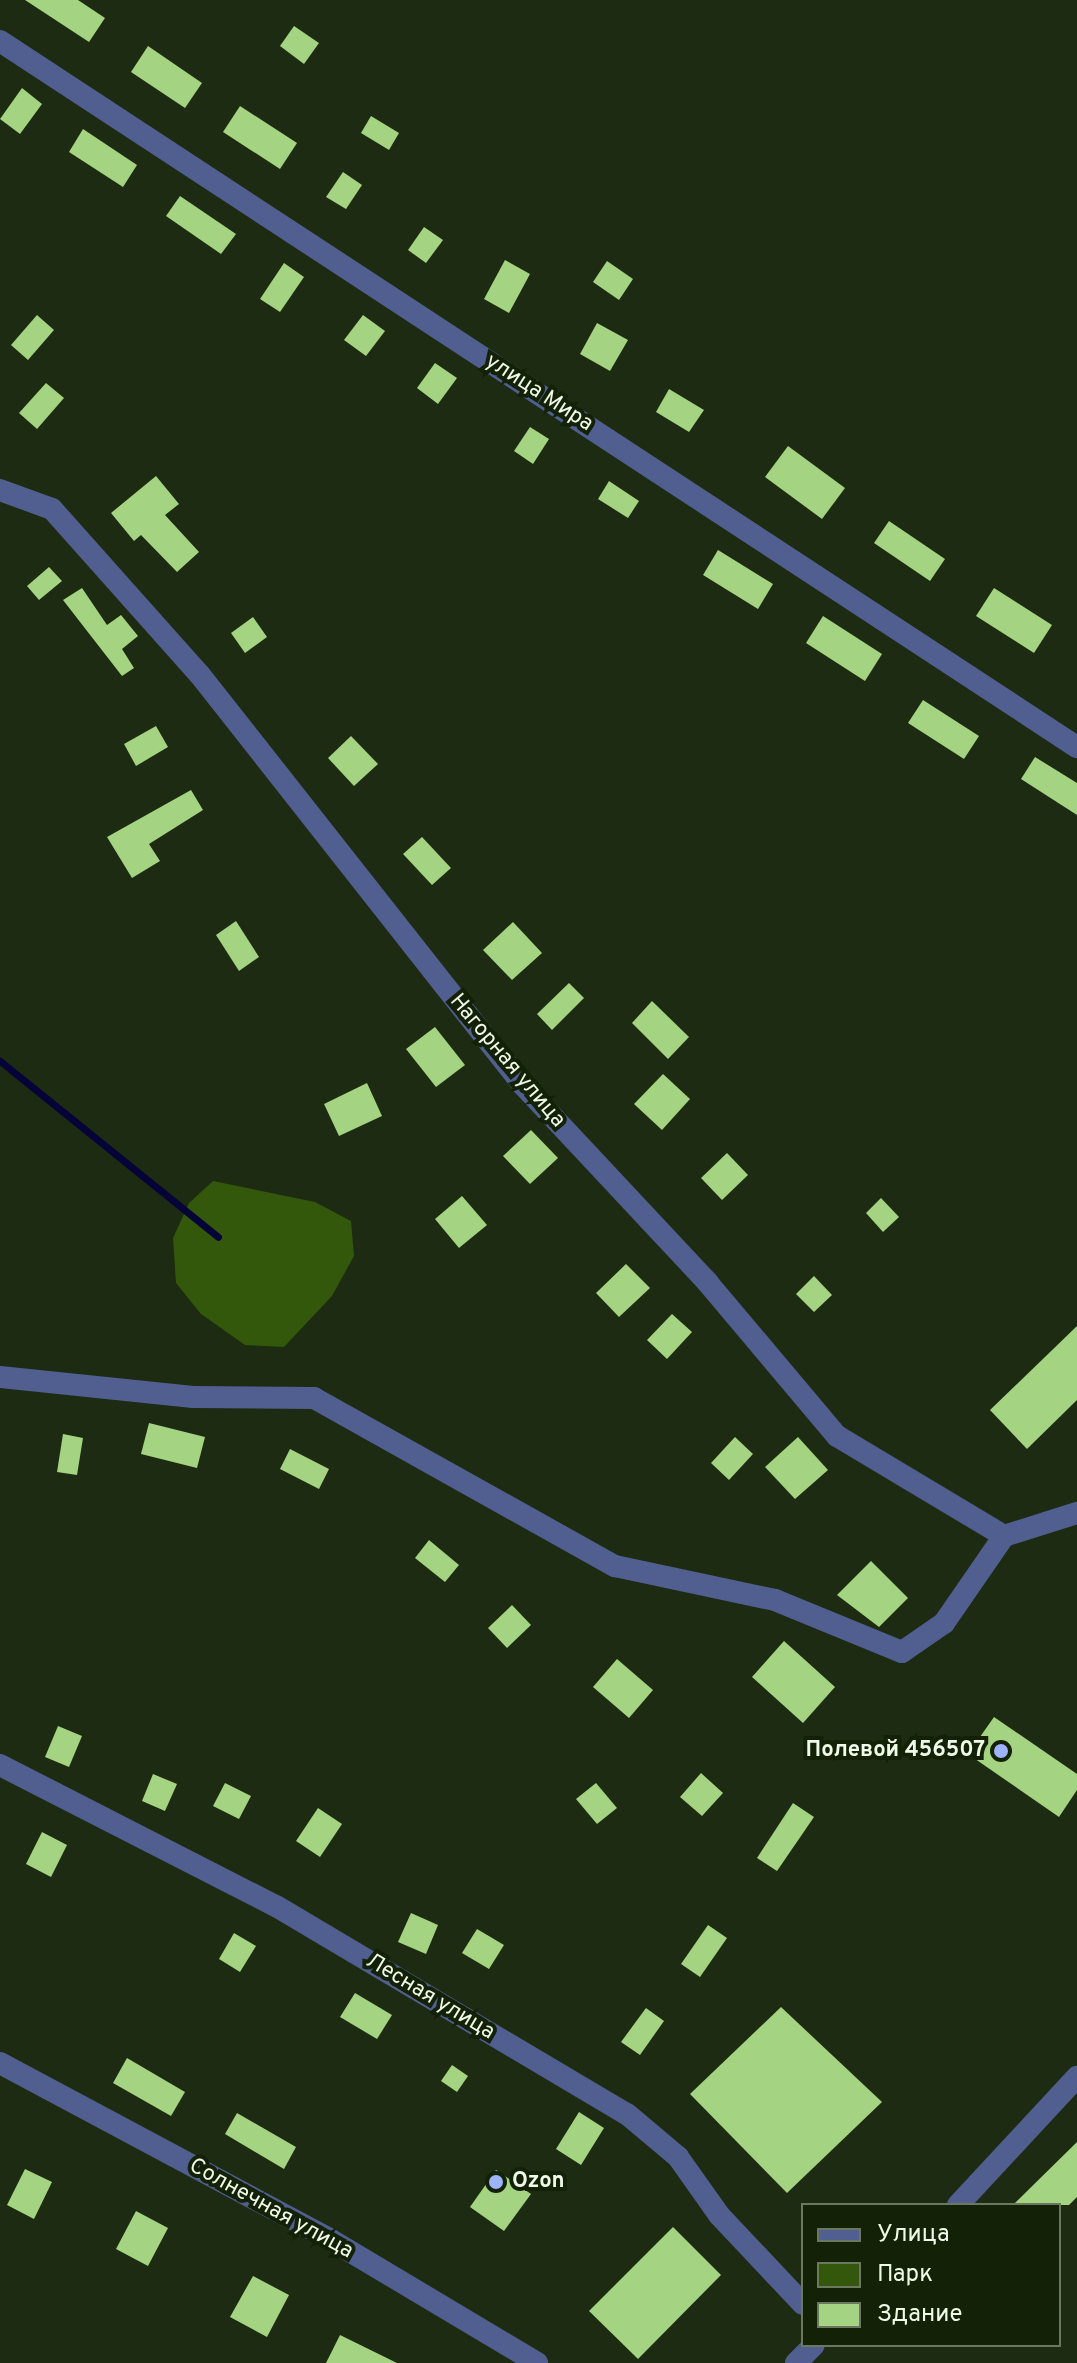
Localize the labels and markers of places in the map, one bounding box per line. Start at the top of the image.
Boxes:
place label: Полевой 456507 [806,1738,985,1764]
marker: Полевой 456507 [992,1742,1010,1760]
place label: Ozon [512,2169,565,2195]
marker: Ozon [487,2173,505,2191]

